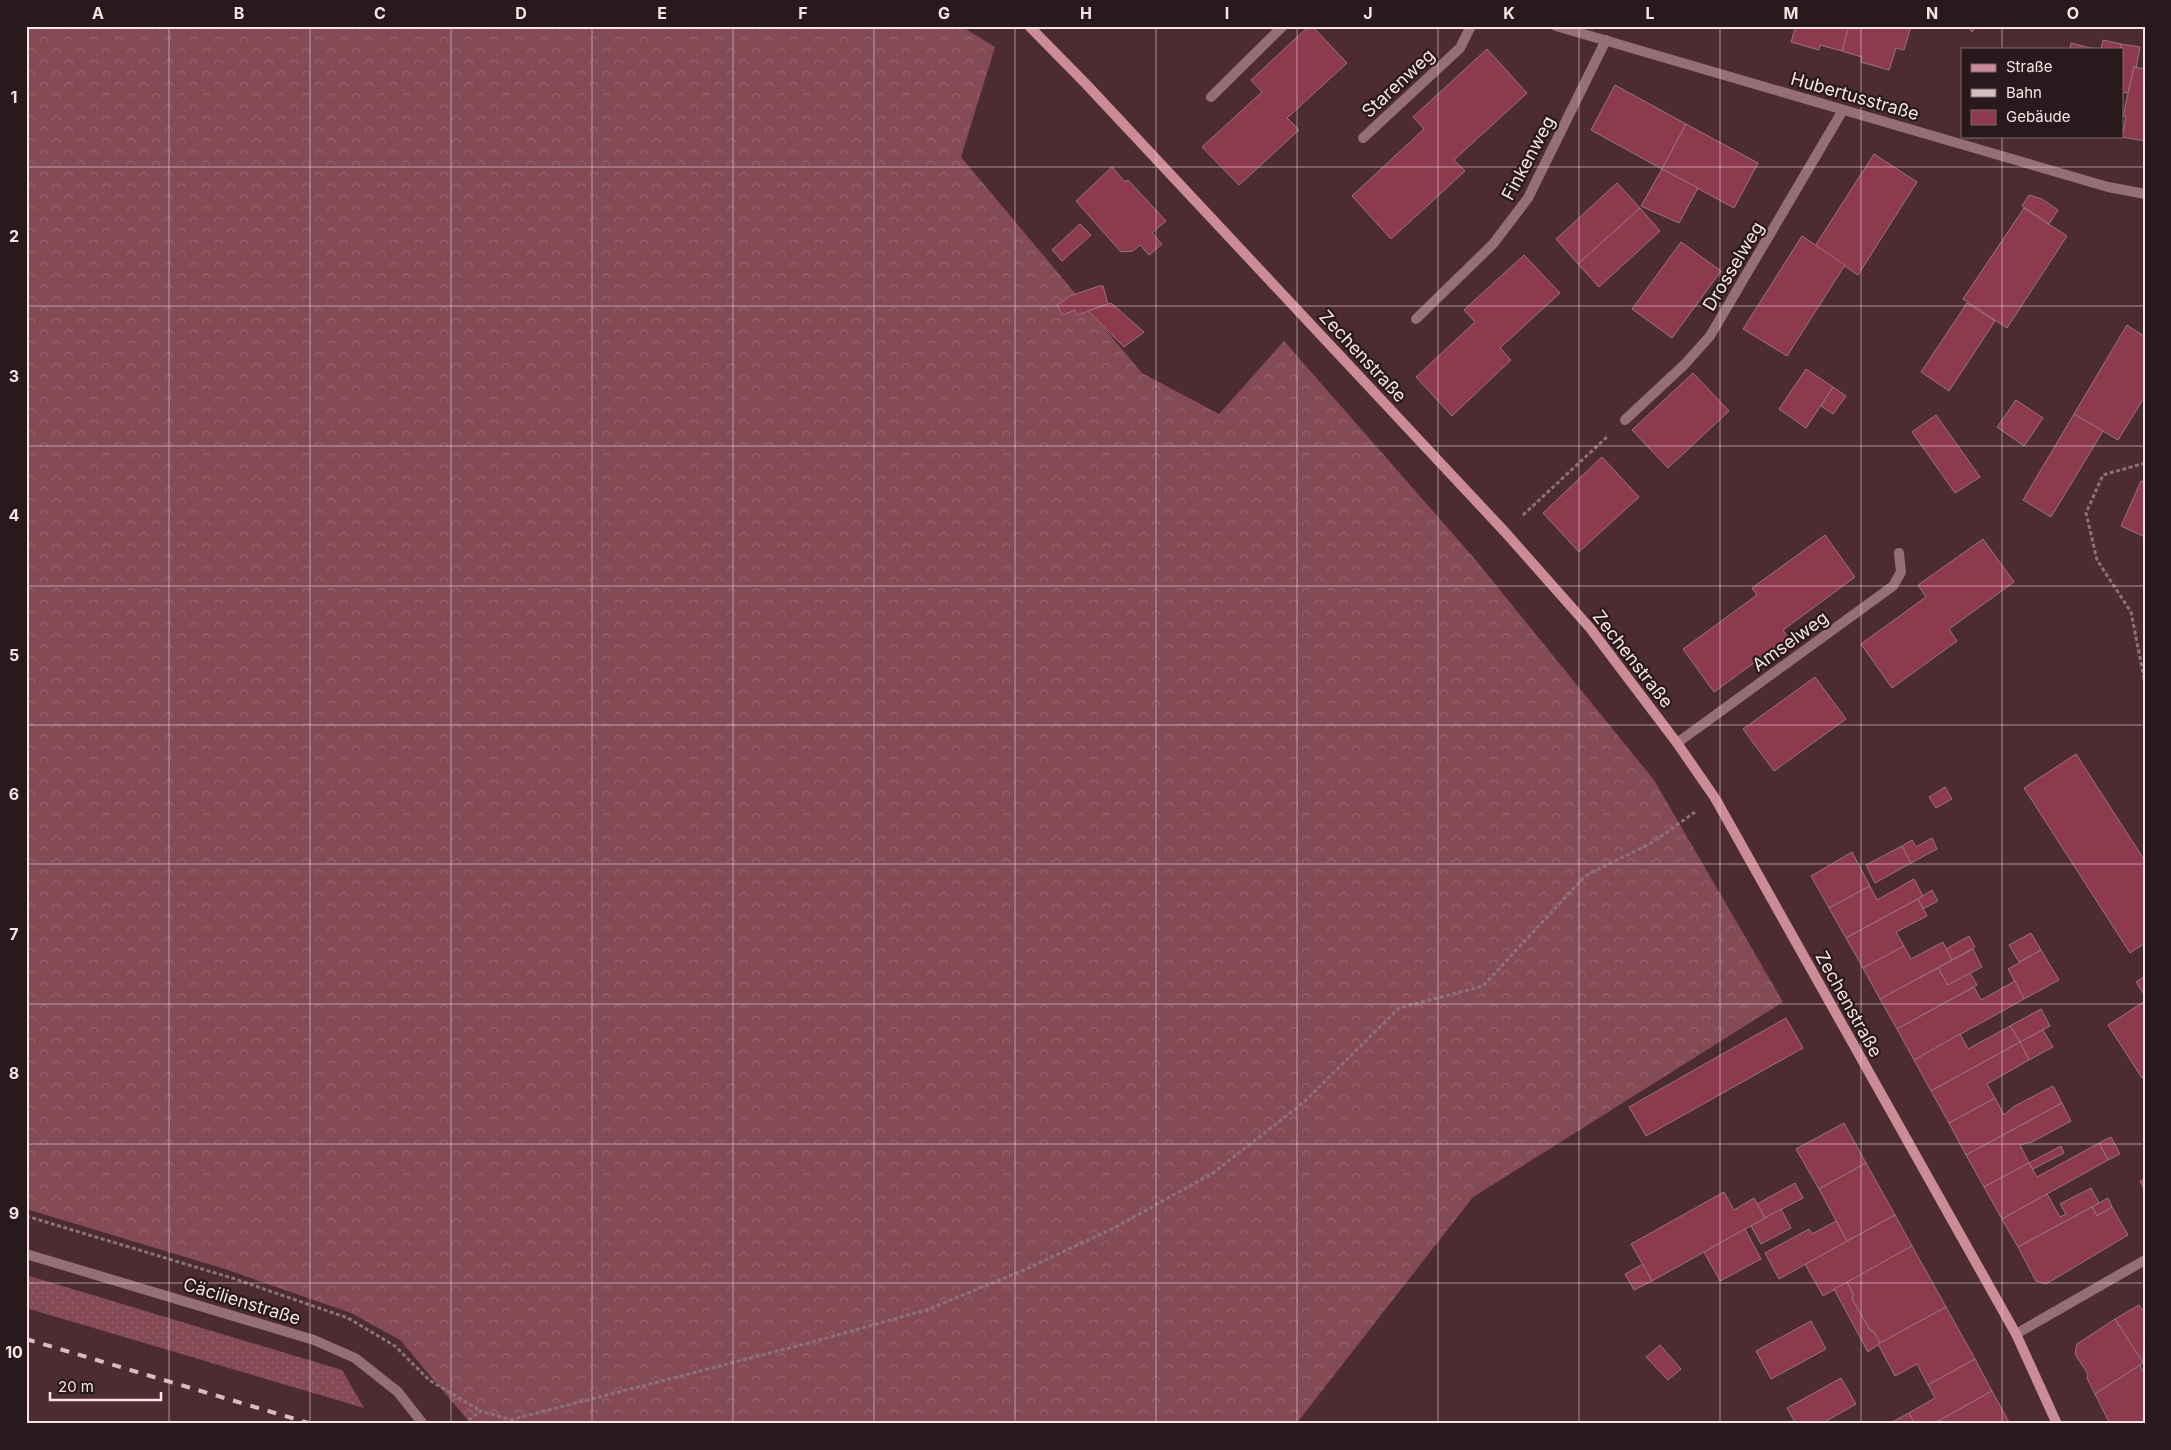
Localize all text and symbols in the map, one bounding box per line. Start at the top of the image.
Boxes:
text: A [92,3,104,23]
text: B [234,3,244,23]
text: C [374,3,386,23]
text: D [515,3,527,23]
text: E [657,3,667,23]
text: F [798,3,808,23]
text: G [938,3,950,23]
text: H [1080,3,1092,23]
text: I [1225,3,1229,23]
text: J [1363,3,1373,23]
text: K [1503,3,1515,23]
text: L [1645,3,1655,23]
text: M [1784,3,1798,23]
text: N [1926,3,1938,23]
text: O [2067,3,2079,23]
street label: Starenweg [1357,44,1439,122]
legend [1961,48,2124,138]
text: Straße [2006,57,2053,76]
street label: Hubertusstraße [1788,68,1922,124]
text: Bahn [2006,83,2042,102]
text: 1 [11,87,17,107]
text: Gebäude [2006,107,2071,126]
street label: Finkenweg [1497,112,1559,204]
street label: Drosselweg [1698,218,1768,314]
text: 2 [9,226,19,246]
street label: Zechenstraße [1315,306,1411,406]
text: 3 [9,366,19,386]
text: 4 [9,505,20,525]
street label: Zechenstraße [1588,606,1678,712]
street label: Amselweg [1748,607,1832,675]
text: 5 [9,645,19,665]
text: 6 [9,784,19,804]
text: 7 [9,924,19,944]
street label: Zechenstraße [1811,947,1887,1061]
text: 8 [9,1063,19,1083]
text: 9 [9,1203,19,1223]
street label: Cäcilienstraße [181,1273,303,1329]
text: 10 [5,1342,23,1362]
scale bar [50,1370,161,1402]
text: 20 m [58,1377,94,1396]

